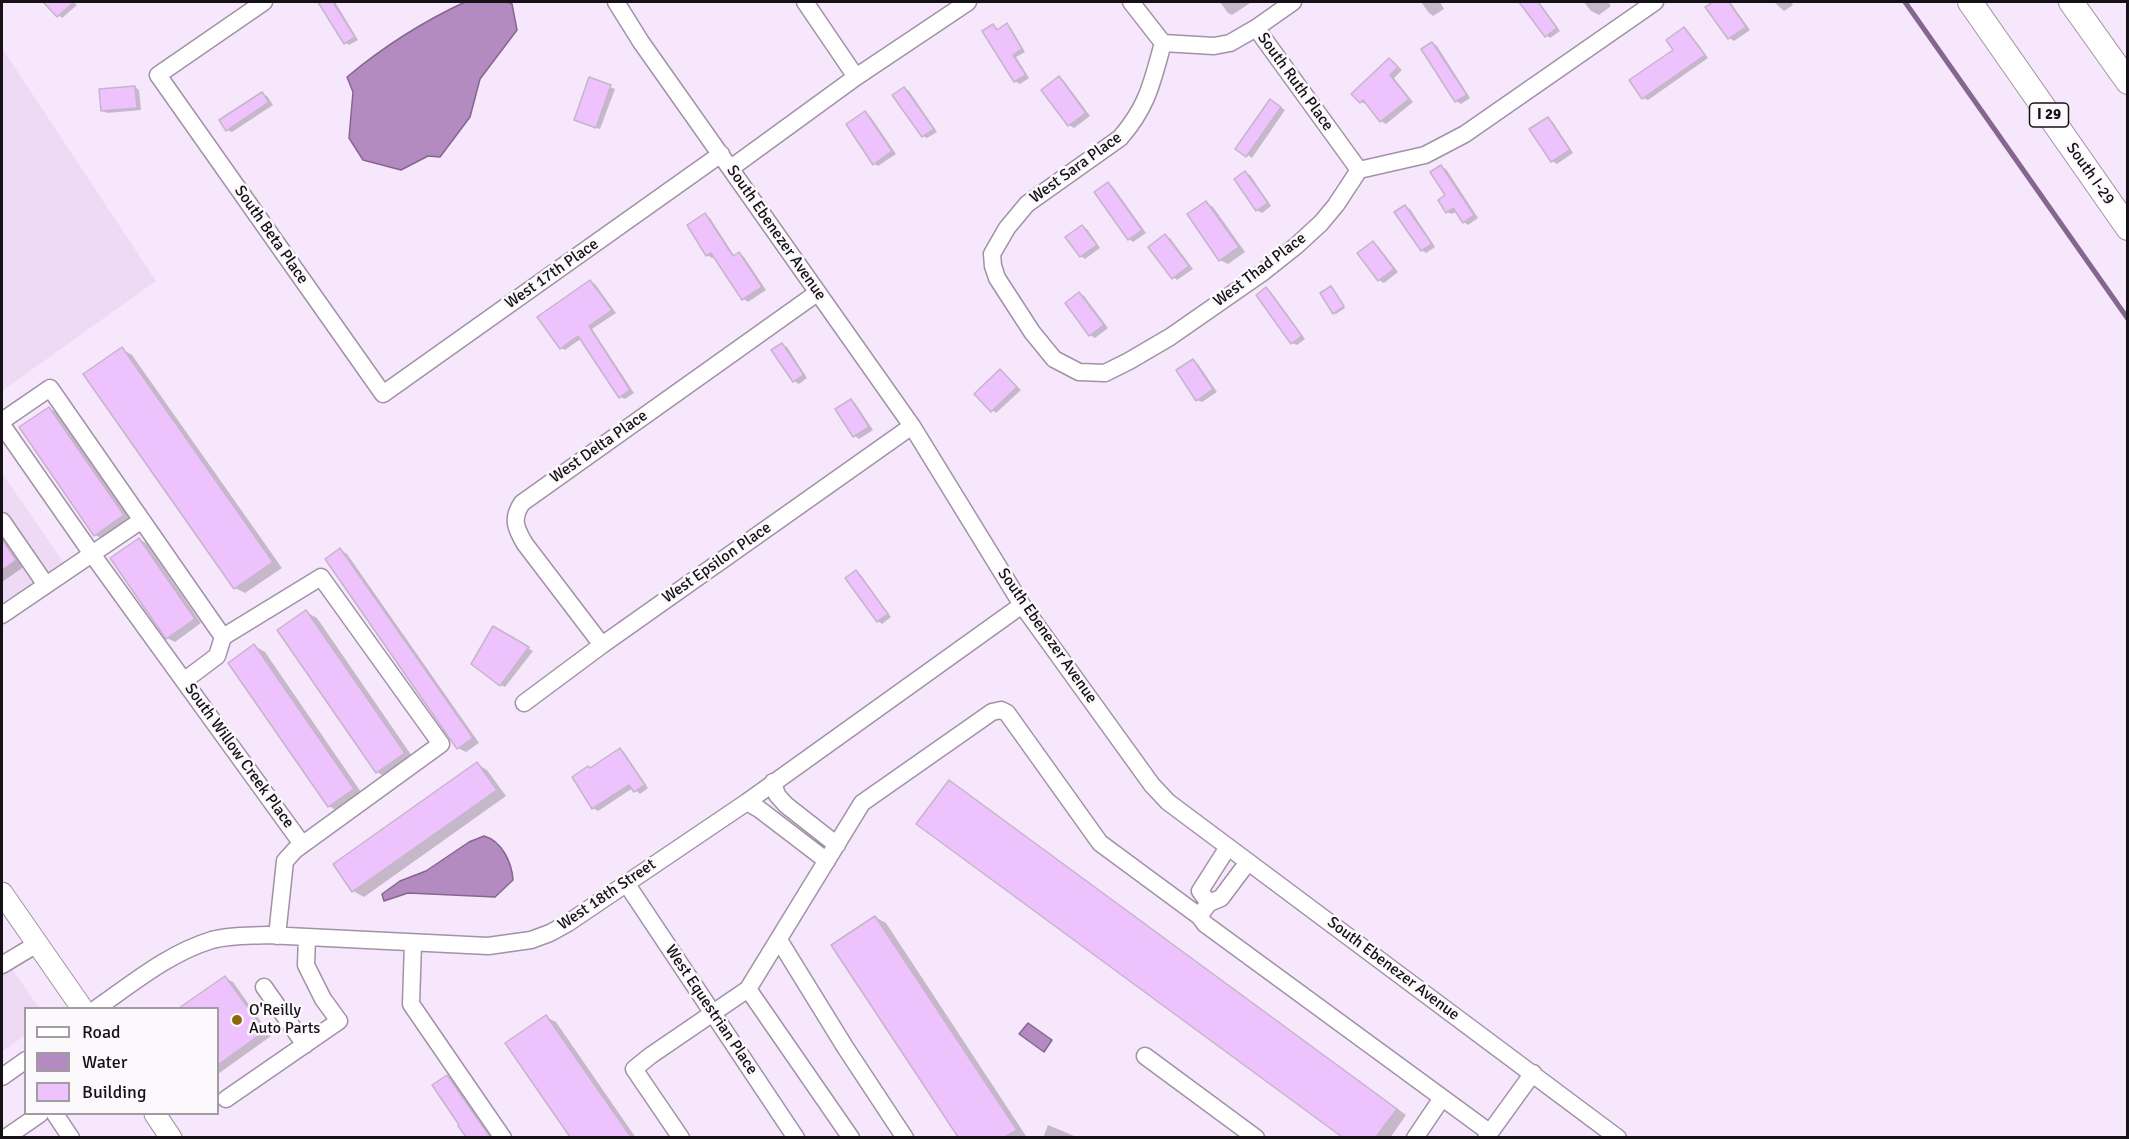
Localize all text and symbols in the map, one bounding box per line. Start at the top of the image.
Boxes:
street label: South Ruth Place [1253,29,1337,135]
road number: I 29 [2030,103,2068,127]
street label: West Sara Place [1026,128,1126,208]
street label: South I-29 [2062,139,2118,209]
street label: South Ebenezer Avenue [722,162,830,304]
street label: South Beta Place [230,182,312,288]
street label: West Thad Place [1210,229,1310,311]
street label: West 17th Place [502,235,602,313]
street label: West Delta Place [547,406,651,488]
street label: West Epsilon Place [659,518,775,608]
street label: South Ebenezer Avenue [993,565,1101,707]
street label: South Willow Creek Place [180,680,298,832]
street label: West 18th Street [554,855,660,935]
street label: South Ebenezer Avenue [1323,913,1463,1025]
street label: West Equestrian Place [661,942,761,1078]
place label: O'Reilly Auto Parts [249,1001,320,1039]
legend [24,1007,219,1115]
marker: O'Reilly Auto Parts [230,1013,244,1027]
text: Road [82,1021,121,1043]
text: Water [82,1051,127,1073]
text: Building [82,1081,146,1103]

